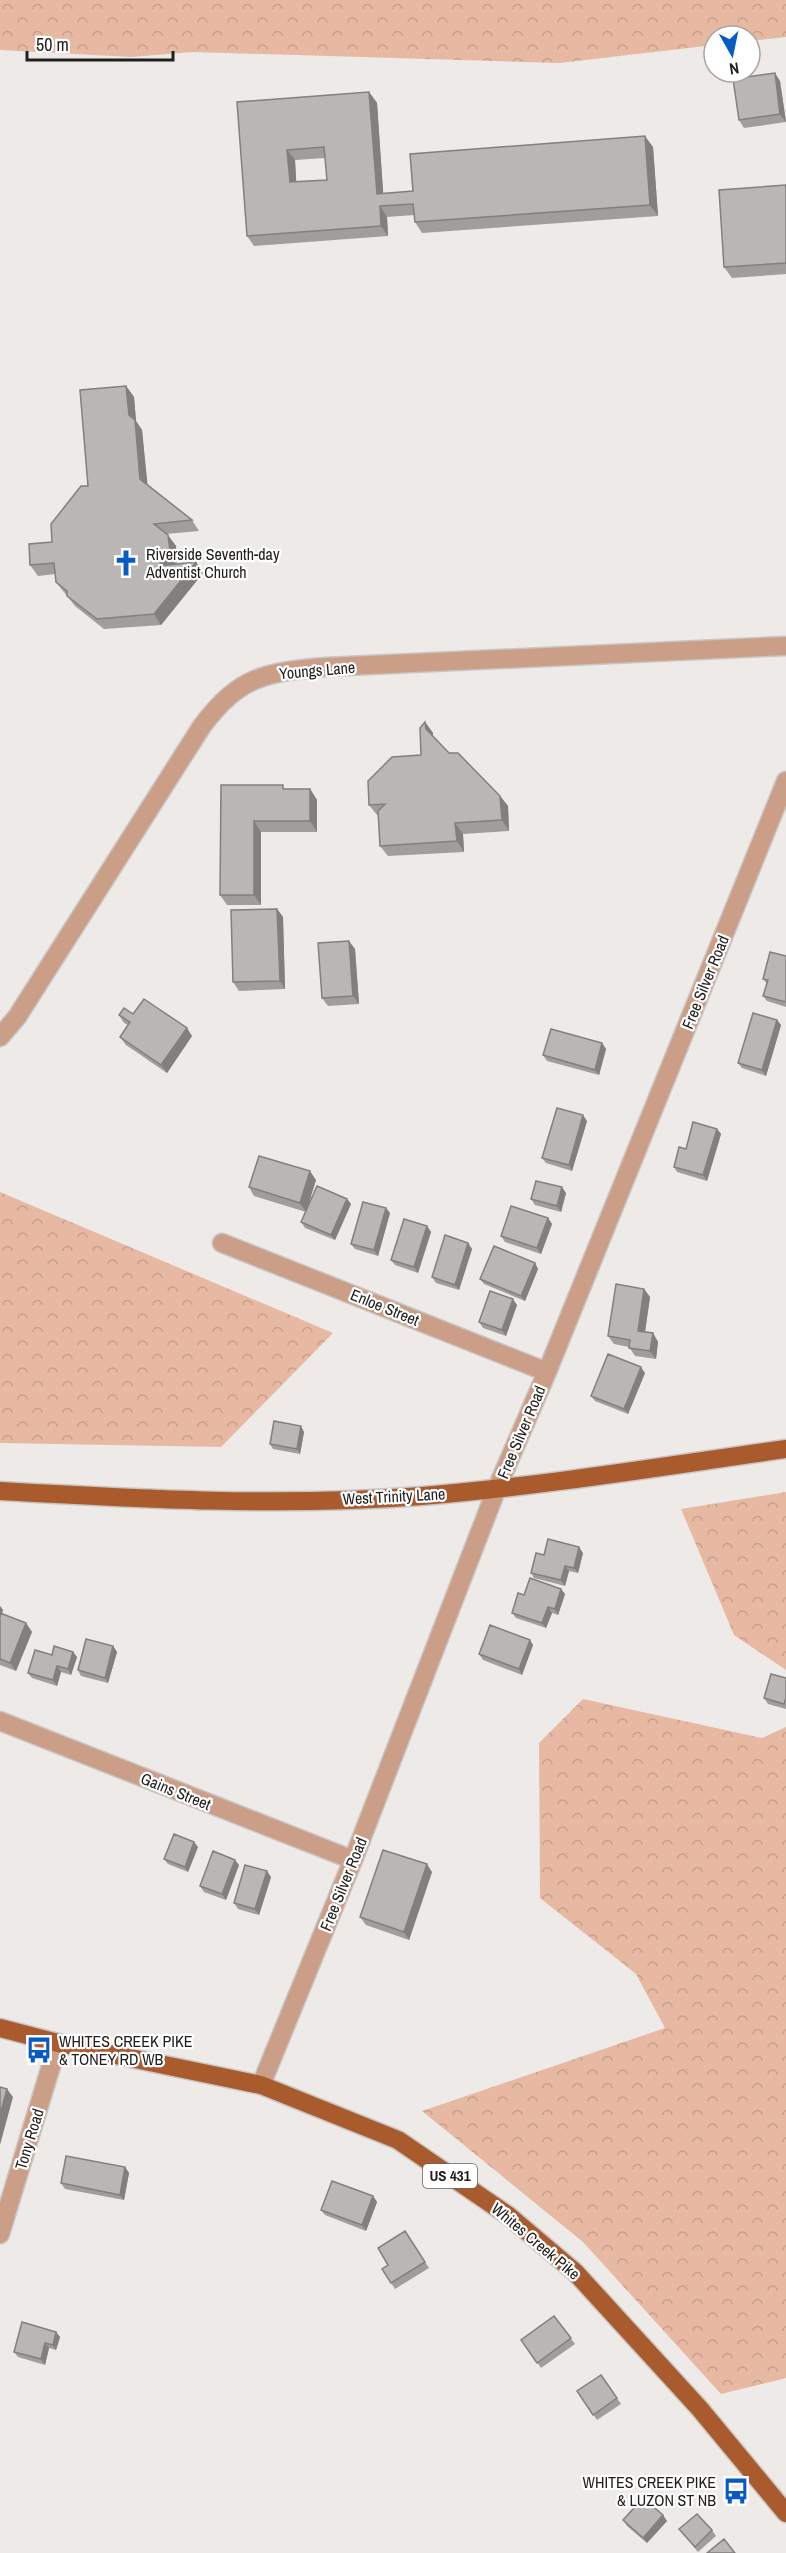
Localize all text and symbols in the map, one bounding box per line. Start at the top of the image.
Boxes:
scale bar [27,24,172,62]
north arrow [702,24,762,84]
text: 50 m [36,32,69,57]
text: N [728,57,741,80]
place label: Riverside Seventh-day Adventist Church [145,543,280,583]
church icon: Riverside Seventh-day Adventist Church [111,548,141,578]
street label: Youngs Lane [278,656,356,684]
street label: Free Silver Road [676,932,734,1032]
street label: Enloe Street [347,1283,423,1331]
street label: Free Silver Road [491,1382,551,1482]
street label: West Trinity Lane [342,1482,446,1510]
street label: Gains Street [138,1767,215,1815]
street label: Free Silver Road [314,1834,372,1934]
place label: WHITES CREEK PIKE & TONEY RD WB [59,2030,192,2070]
bus stop icon: WHITES CREEK PIKE & TONEY RD WB [24,2035,54,2065]
street label: Tony Road [9,2106,49,2172]
road number: US 431 [423,2164,477,2188]
street label: Whites Creek Pike [487,2197,585,2285]
place label: WHITES CREEK PIKE & LUZON ST NB [583,2471,716,2511]
bus stop icon: WHITES CREEK PIKE & LUZON ST NB [721,2476,751,2506]

